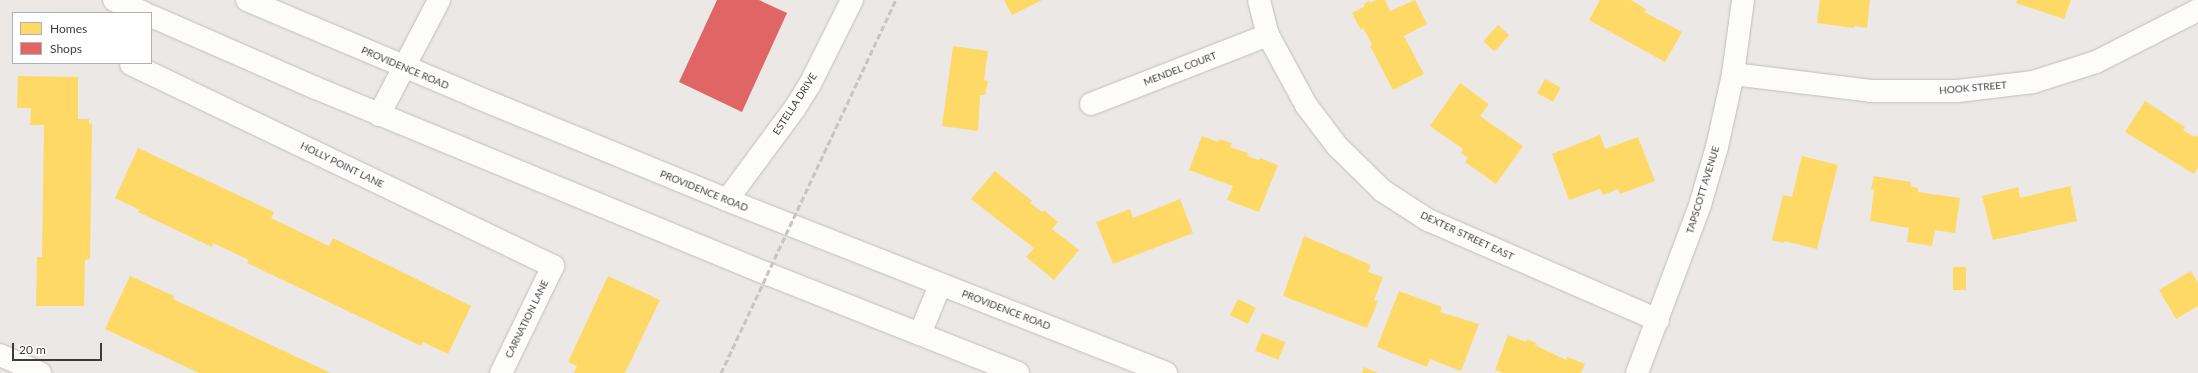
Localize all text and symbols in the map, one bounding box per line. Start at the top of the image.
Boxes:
legend [12,12,152,64]
text: Homes [50,21,87,36]
text: Shops [50,41,82,56]
street label: PROVIDENCE ROAD [359,44,451,92]
street label: MENDEL COURT [1142,49,1218,89]
street label: ESTELLA DRIVE [770,71,820,137]
street label: HOOK STREET [1939,79,2007,97]
street label: HOLLY POINT LANE [298,139,386,191]
street label: TAPSCOTT AVENUE [1684,144,1722,236]
street label: PROVIDENCE ROAD [658,168,750,214]
street label: DEXTER STREET EAST [1418,209,1516,263]
street label: CARNATION LANE [503,278,551,360]
street label: PROVIDENCE ROAD [960,288,1052,332]
scale bar [14,335,104,361]
text: 20 m [19,342,46,357]

